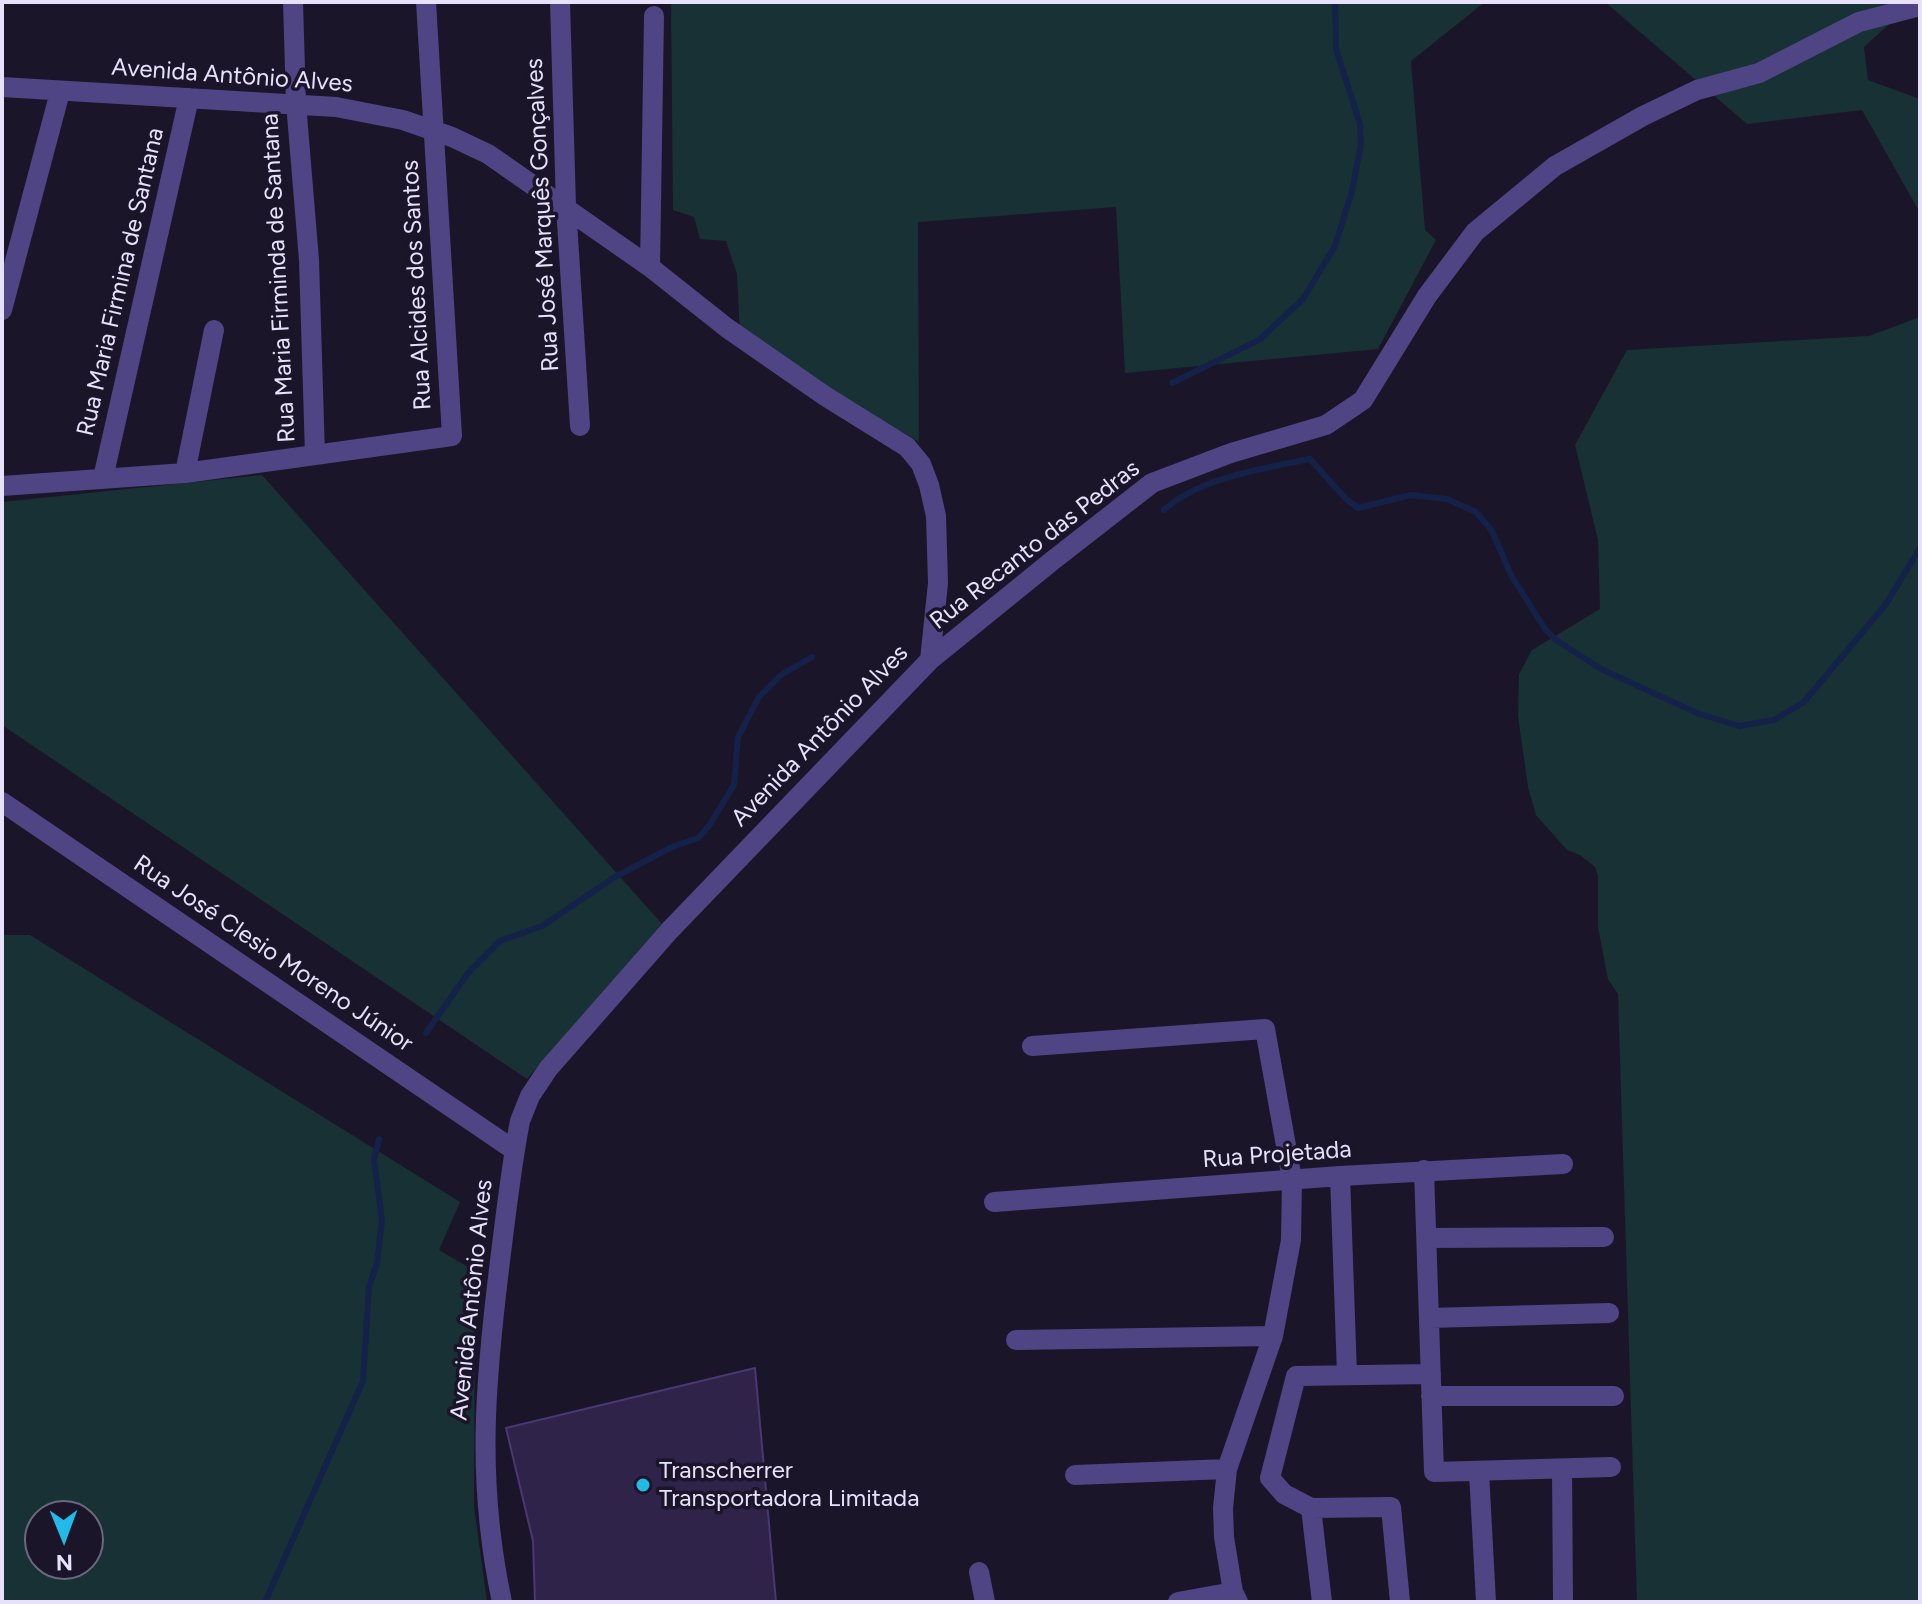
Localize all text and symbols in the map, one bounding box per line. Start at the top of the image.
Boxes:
street label: Avenida Antônio Alves [110,53,354,99]
street label: Rua José Marquês Gonçalves [520,58,566,372]
street label: Rua Maria Firminda de Santana [256,113,302,443]
street label: Rua Maria Firmina de Santana [71,125,171,439]
street label: Rua Alcides dos Santos [396,159,438,411]
street label: Rua Recanto das Pedras [924,454,1146,636]
street label: Avenida Antônio Alves [726,639,914,833]
street label: Rua José Clesio Moreno Júnior [128,850,418,1058]
street label: Rua Projetada [1201,1135,1353,1175]
street label: Avenida Antônio Alves [445,1178,499,1422]
place label: Transcherrer Transportadora Limitada [659,1457,919,1513]
marker: Transcherrer Transportadora Limitada [634,1476,652,1494]
north arrow [24,1500,104,1580]
text: N [56,1549,73,1576]

